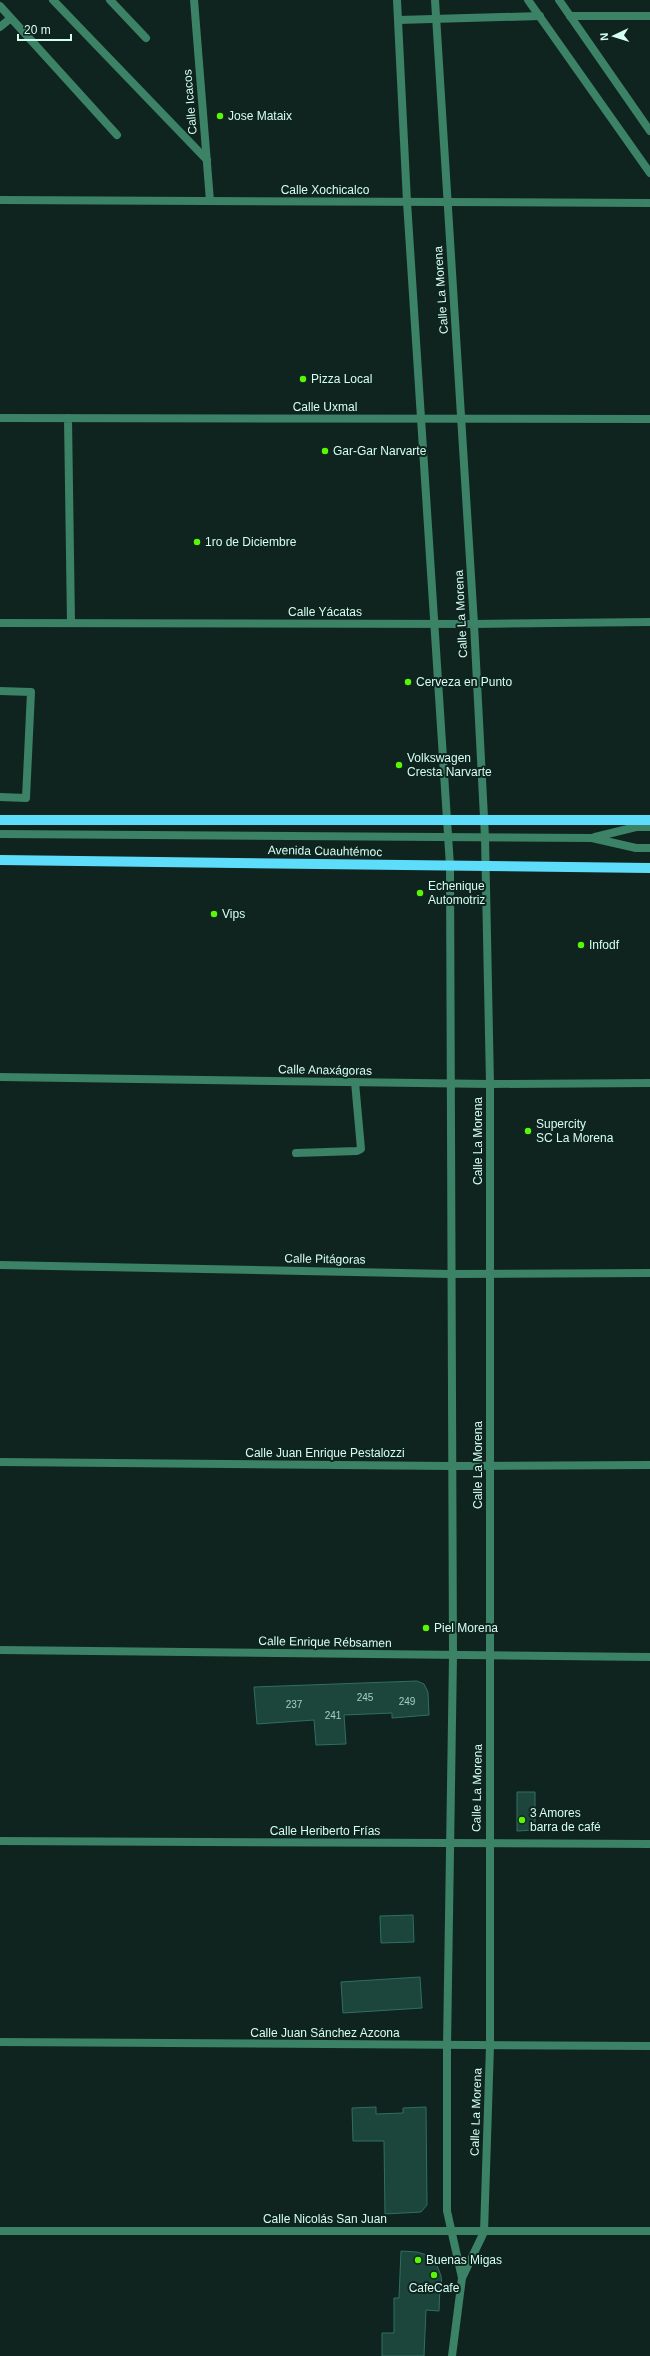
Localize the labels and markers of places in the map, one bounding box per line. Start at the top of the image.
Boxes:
place label: Jose Mataix [228,109,292,123]
marker: Jose Mataix [215,111,225,121]
place label: Pizza Local [311,372,372,386]
marker: Pizza Local [298,374,308,384]
place label: Gar-Gar Narvarte [333,444,427,458]
marker: Gar-Gar Narvarte [320,446,330,456]
place label: 1ro de Diciembre [205,535,297,549]
marker: 1ro de Diciembre [192,537,202,547]
place label: Cerveza en Punto [416,675,512,689]
marker: Cerveza en Punto [403,677,413,687]
place label: Volkswagen Cresta Narvarte [407,751,492,779]
marker: Volkswagen Cresta Narvarte [394,760,404,770]
place label: Echenique Automotriz [428,879,485,907]
marker: Echenique Automotriz [415,888,425,898]
place label: Vips [222,907,245,921]
marker: Vips [209,909,219,919]
place label: Infodf [589,938,620,952]
marker: Infodf [576,940,586,950]
place label: Supercity SC La Morena [536,1117,614,1145]
marker: Supercity SC La Morena [523,1126,533,1136]
place label: Piel Morena [434,1621,498,1635]
marker: Piel Morena [421,1623,431,1633]
place label: 3 Amores barra de café [530,1806,601,1834]
marker: 3 Amores barra de café [517,1815,527,1825]
place label: Buenas Migas [426,2253,502,2267]
marker: Buenas Migas [413,2255,423,2265]
marker: CafeCafe [429,2270,439,2280]
place label: CafeCafe [409,2281,460,2295]

